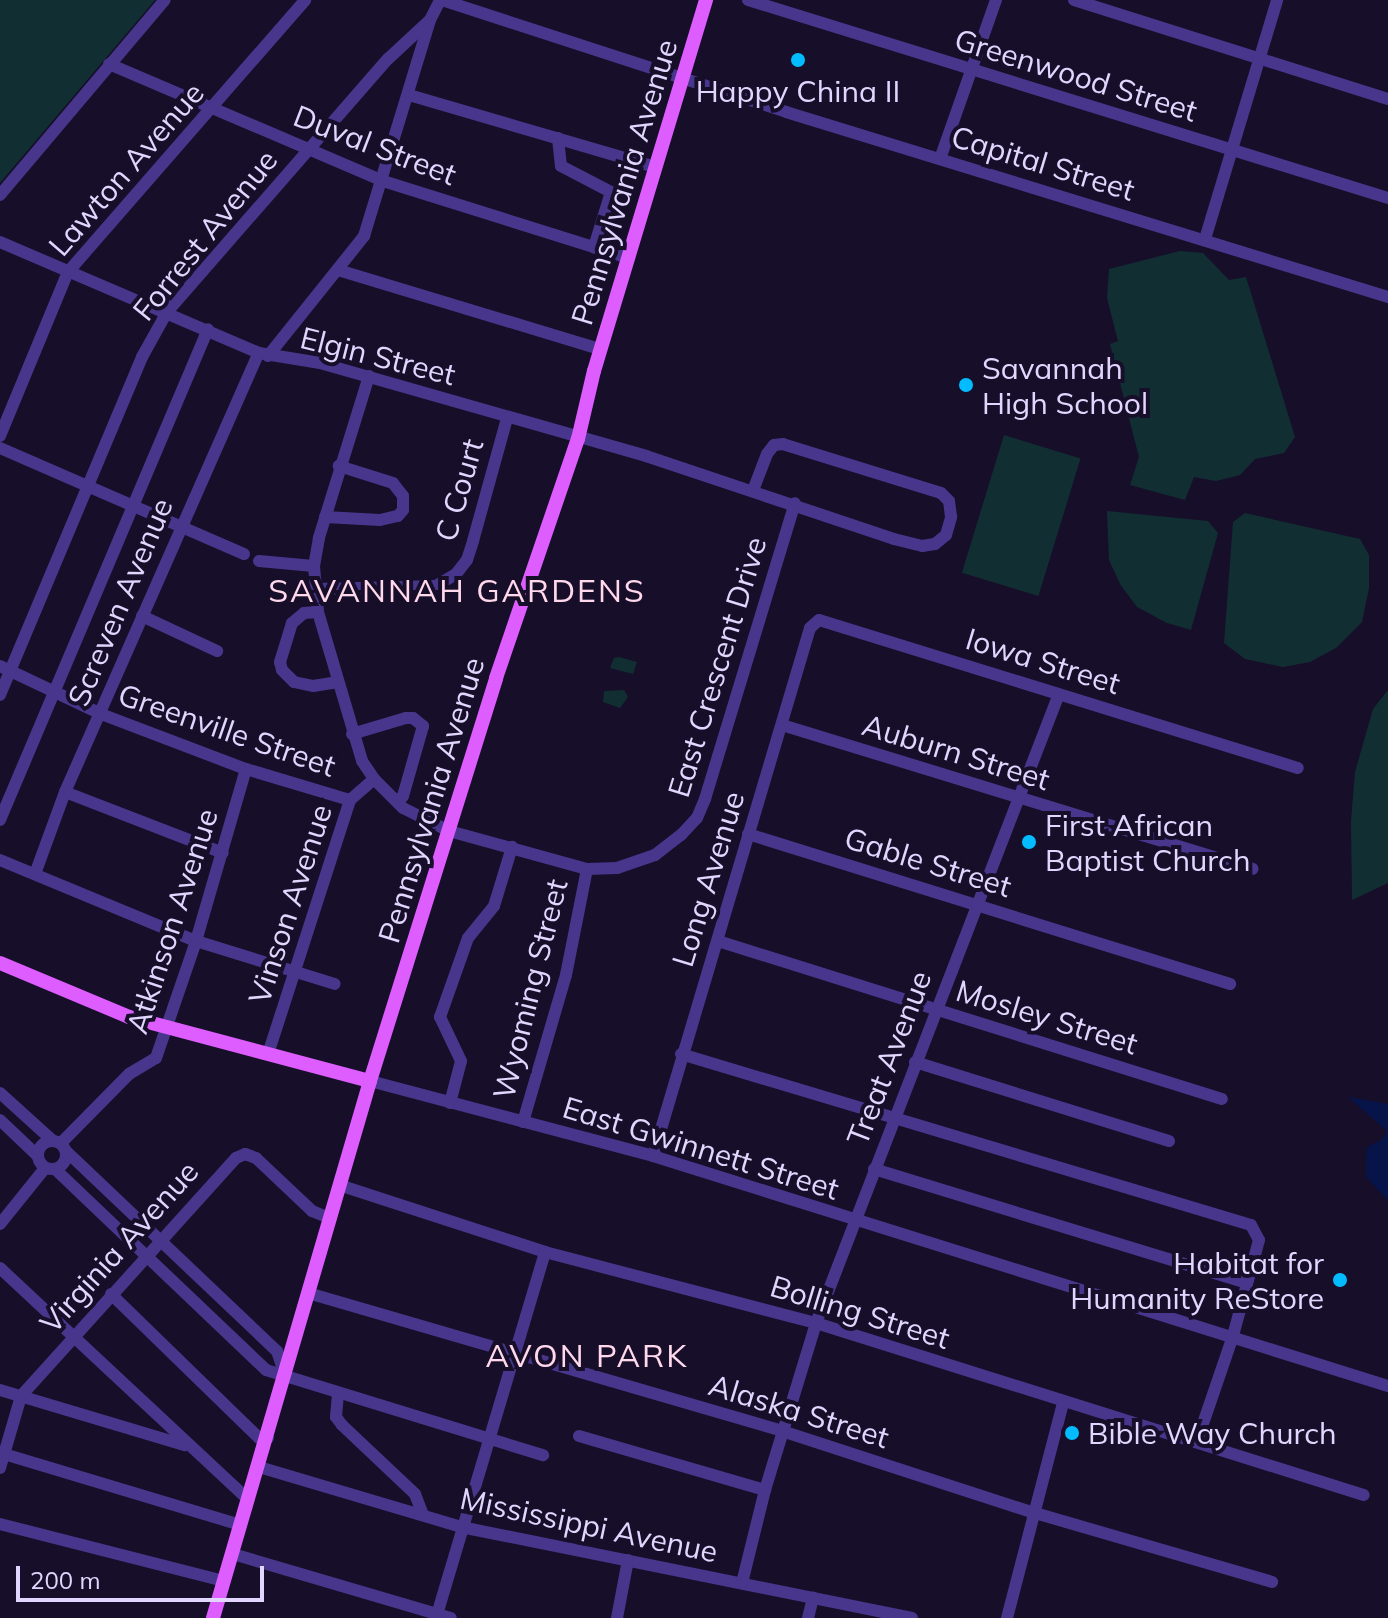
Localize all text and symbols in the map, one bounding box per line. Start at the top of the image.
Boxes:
street label: Greenwood Street [950,21,1202,129]
street label: Pennsylvania Avenue [563,35,685,329]
marker: Happy China II [789,51,807,69]
place label: Happy China II [696,73,900,109]
street label: Lawton Avenue [41,75,211,263]
street label: Duval Street [289,98,461,192]
street label: Capital Street [947,118,1139,208]
street label: Forrest Avenue [125,143,285,327]
street label: Elgin Street [297,319,459,393]
place label: Savannah High School [982,350,1148,420]
marker: Savannah High School [957,376,975,394]
street label: C Court [427,435,491,545]
street label: Screven Avenue [60,493,180,711]
street label: East Crescent Drive [660,533,774,801]
district label: SAVANNAH GARDENS [268,571,646,609]
street label: Iowa Street [962,621,1124,701]
street label: Pennsylvania Avenue [370,653,492,947]
street label: Greenville Street [114,676,340,784]
street label: Auburn Street [858,706,1054,798]
street label: Long Avenue [664,787,752,971]
street label: Vinson Avenue [241,800,339,1008]
street label: Atkinson Avenue [119,804,225,1038]
place label: First African Baptist Church [1045,807,1250,878]
street label: Gable Street [840,820,1016,904]
marker: First African Baptist Church [1020,833,1038,851]
street label: Wyoming Street [485,875,575,1103]
street label: Treat Avenue [839,966,939,1150]
street label: Mosley Street [952,972,1142,1062]
street label: East Gwinnett Street [559,1089,843,1207]
street label: Virginia Avenue [32,1154,206,1340]
place label: Habitat for Humanity ReStore [1070,1245,1324,1316]
street label: Bolling Street [766,1268,954,1356]
marker: Habitat for Humanity ReStore [1331,1271,1349,1289]
district label: AVON PARK [485,1336,689,1374]
street label: Alaska Street [705,1367,893,1455]
place label: Bible Way Church [1088,1415,1337,1451]
marker: Bible Way Church [1063,1424,1081,1442]
street label: Mississippi Avenue [457,1480,721,1570]
scale bar [20,1550,268,1600]
text: 200 m [30,1565,101,1595]

